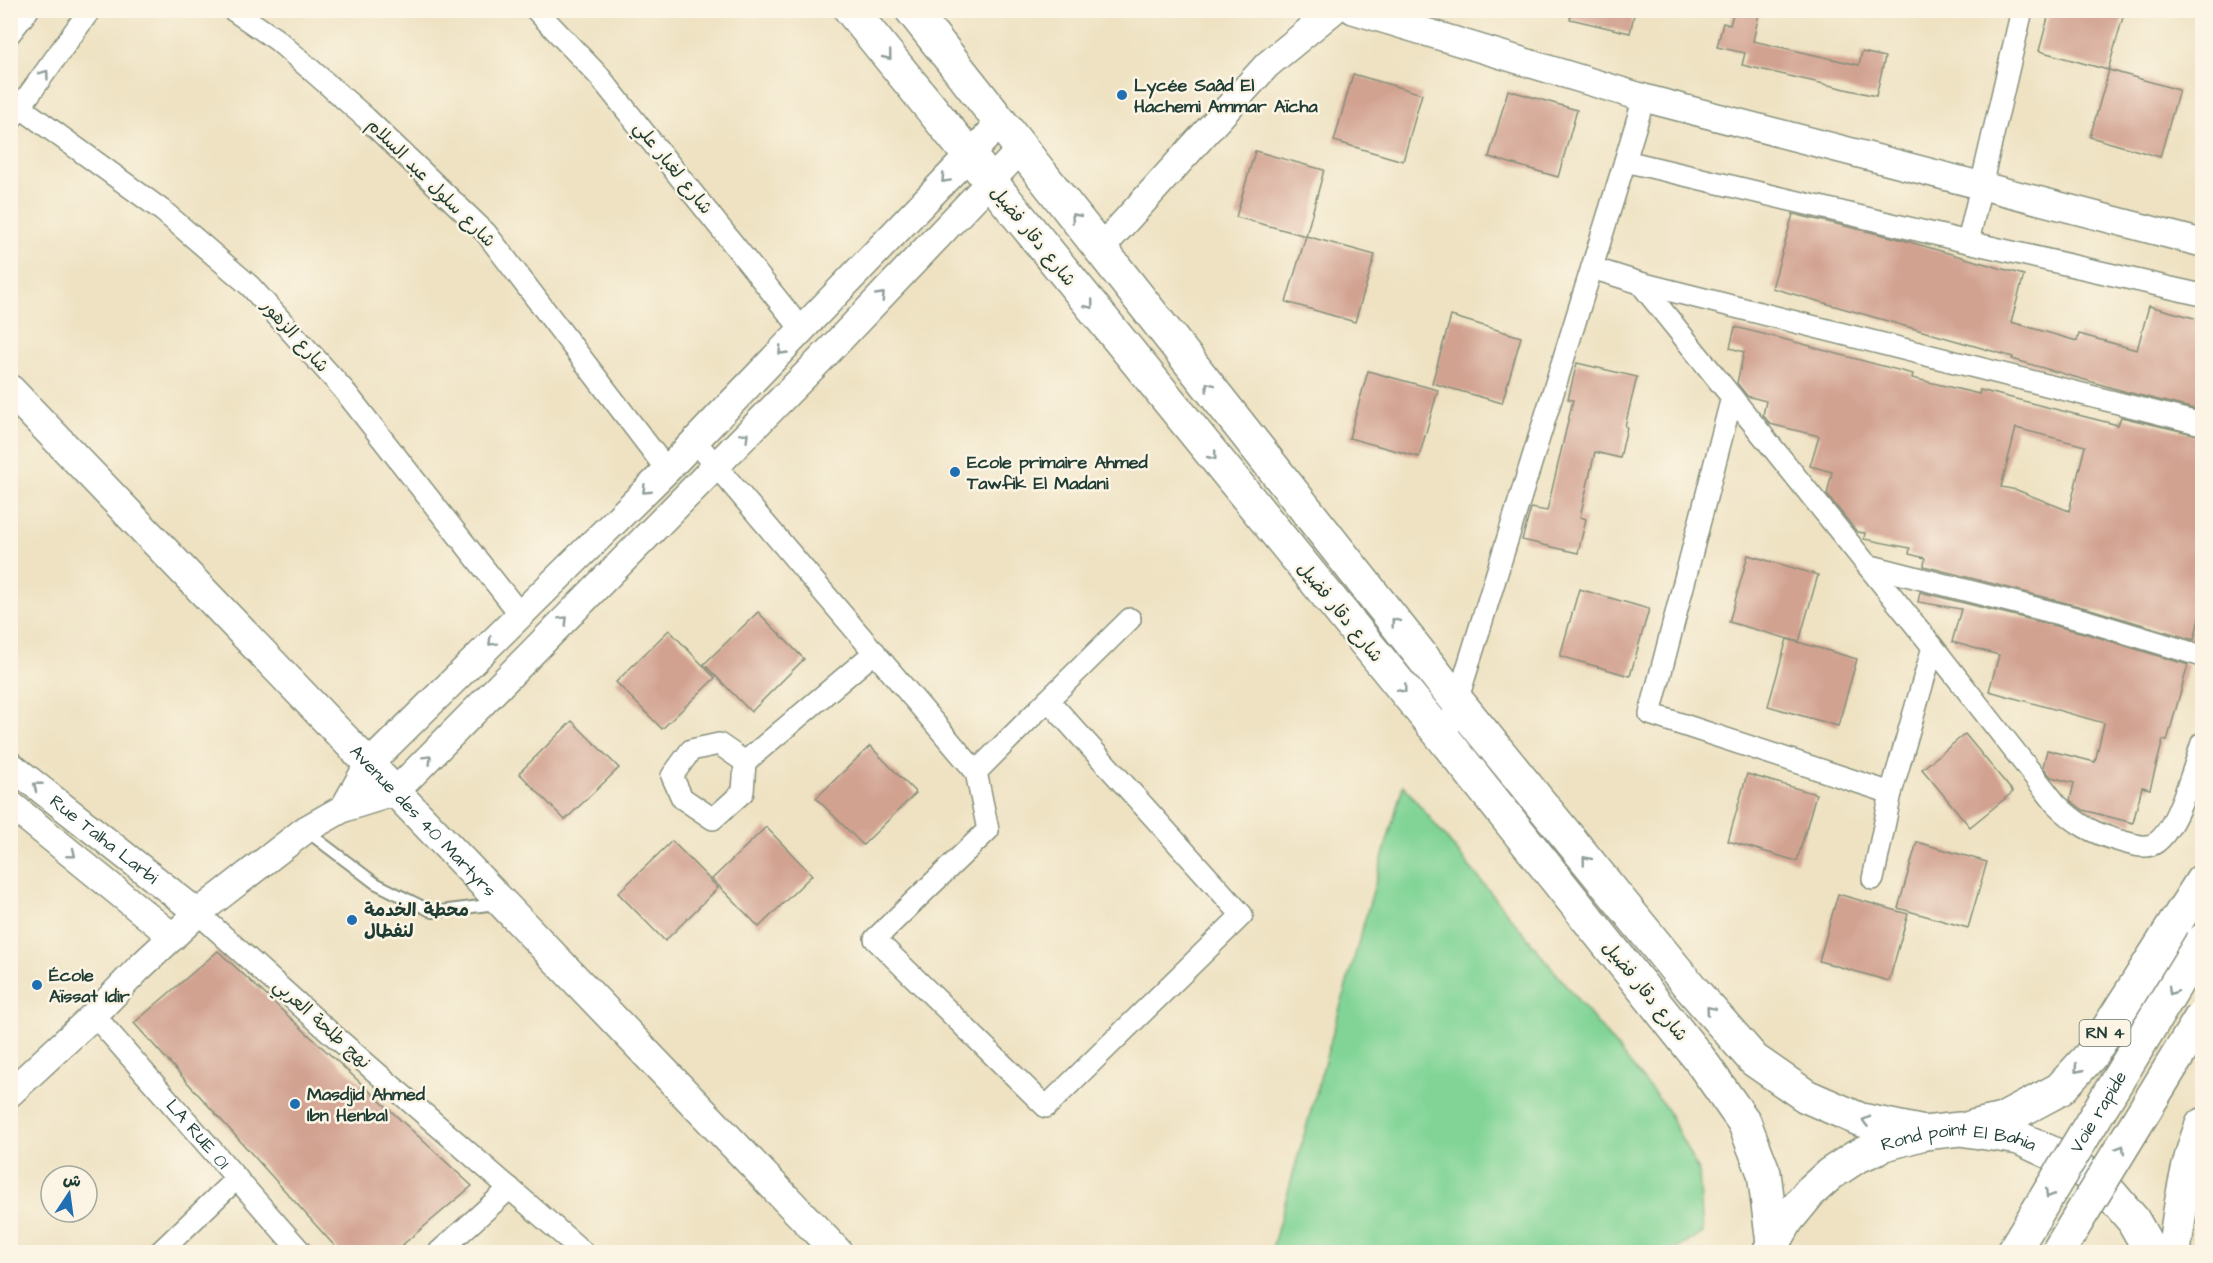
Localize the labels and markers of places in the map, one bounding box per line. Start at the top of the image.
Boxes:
place label: Lycée Saâd El Hachemi Ammar Aïcha [1134,73,1318,119]
marker: Lycée Saâd El Hachemi Ammar Aïcha [1115,88,1129,102]
place label: Ecole primaire Ahmed Tawfik El Madani [966,450,1149,496]
marker: Ecole primaire Ahmed Tawfik El Madani [948,465,962,479]
place label: محطة الخدمة لنفطال [364,898,469,944]
marker: محطة الخدمة لنفطال [345,913,359,927]
place label: École Aïssat Idir [49,963,130,1009]
marker: École Aïssat Idir [30,978,44,992]
place label: Masdjid Ahmed Ibn Henbal [307,1082,426,1128]
marker: Masdjid Ahmed Ibn Henbal [288,1097,302,1111]

